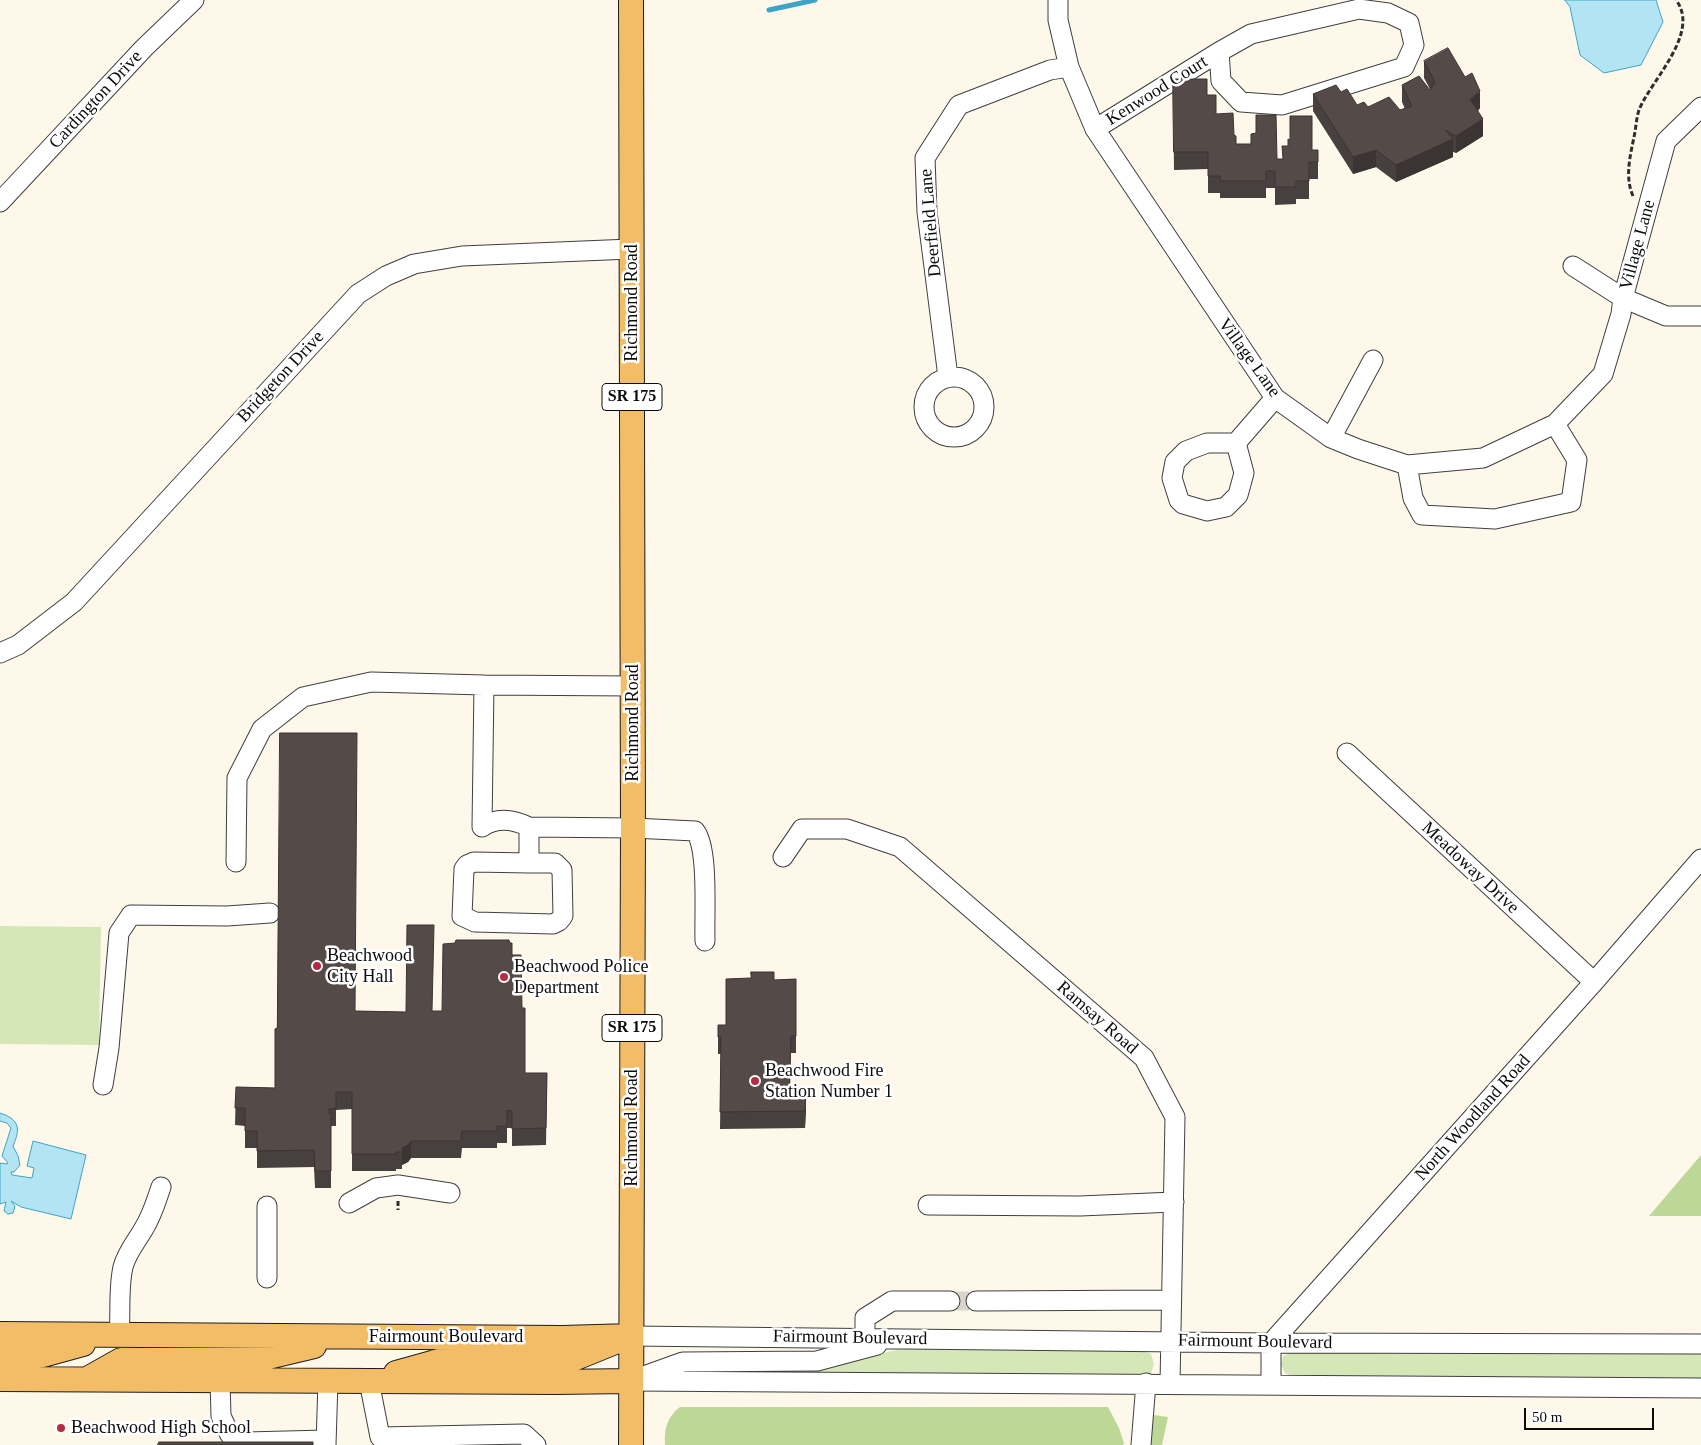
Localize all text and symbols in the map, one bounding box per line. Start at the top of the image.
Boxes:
street label: Cardington Drive [45,46,147,154]
street label: Kenwood Court [1102,51,1212,131]
street label: Deerfield Lane [916,168,946,278]
street label: Village Lane [1616,198,1660,292]
street label: Richmond Road [621,244,643,362]
street label: Village Lane [1213,314,1285,402]
street label: Bridgeton Drive [233,327,329,427]
road number: SR 175 [602,384,662,411]
street label: Richmond Road [622,664,644,782]
street label: Meadoway Drive [1417,817,1523,919]
place label: Beachwood City Hall [327,945,412,988]
place label: Beachwood Police Department [514,956,648,999]
marker: Beachwood City Hall [311,960,323,972]
marker: Beachwood Police Department [498,971,510,983]
street label: Ramsay Road [1052,977,1142,1059]
road number: SR 175 [602,1014,662,1042]
street label: North Woodland Road [1411,1050,1535,1186]
place label: Beachwood Fire Station Number 1 [765,1060,893,1102]
street label: Richmond Road [621,1069,643,1187]
marker: Beachwood Fire Station Number 1 [749,1075,761,1087]
street label: Fairmount Boulevard [369,1326,523,1348]
street label: Fairmount Boulevard [773,1326,927,1350]
street label: Fairmount Boulevard [1178,1330,1332,1354]
scale bar [1526,1398,1656,1430]
text: 50 m [1532,1409,1562,1425]
place label: Beachwood High School [71,1417,251,1439]
marker: Beachwood High School [55,1422,67,1434]

